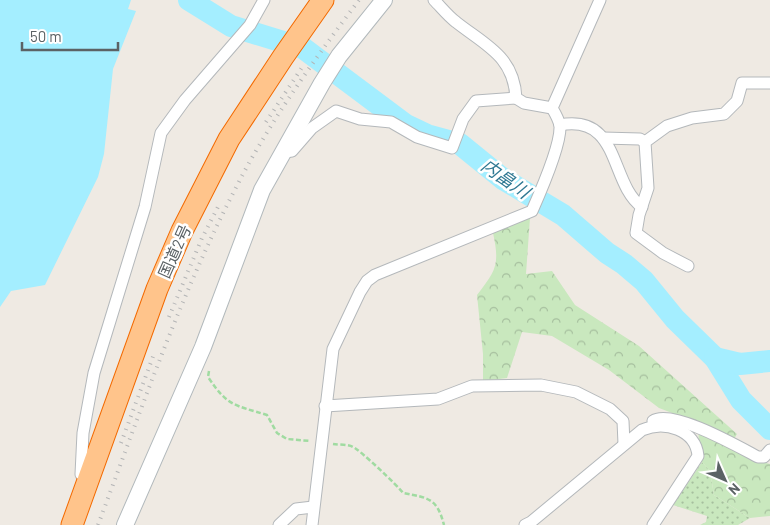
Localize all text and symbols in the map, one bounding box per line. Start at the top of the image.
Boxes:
scale bar [22,20,119,52]
text: 50 m [30,27,62,45]
water label: 内畠川 [478,154,536,204]
street label: 国道2号 [154,221,194,281]
north arrow [700,455,750,505]
text: N [725,480,744,499]

